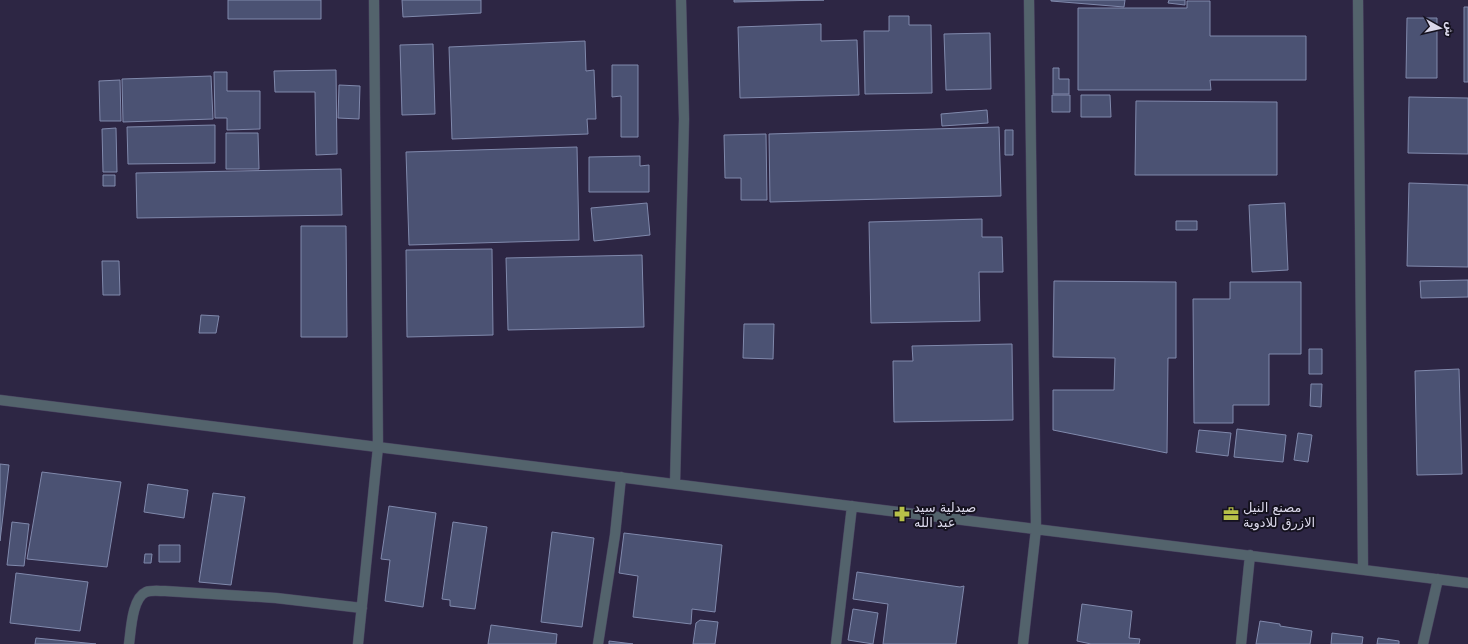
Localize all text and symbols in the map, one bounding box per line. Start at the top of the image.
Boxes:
north arrow [1420,8,1460,48]
text: ش [1442,21,1457,38]
place label: صيدلية سيد عبد الله [914,500,976,530]
place label: مصنع النيل الازرق للادوية [1243,500,1315,531]
pharmacy icon: صيدلية سيد عبد الله [893,505,911,523]
office icon: مصنع النيل الازرق للادوية [1222,505,1240,523]

